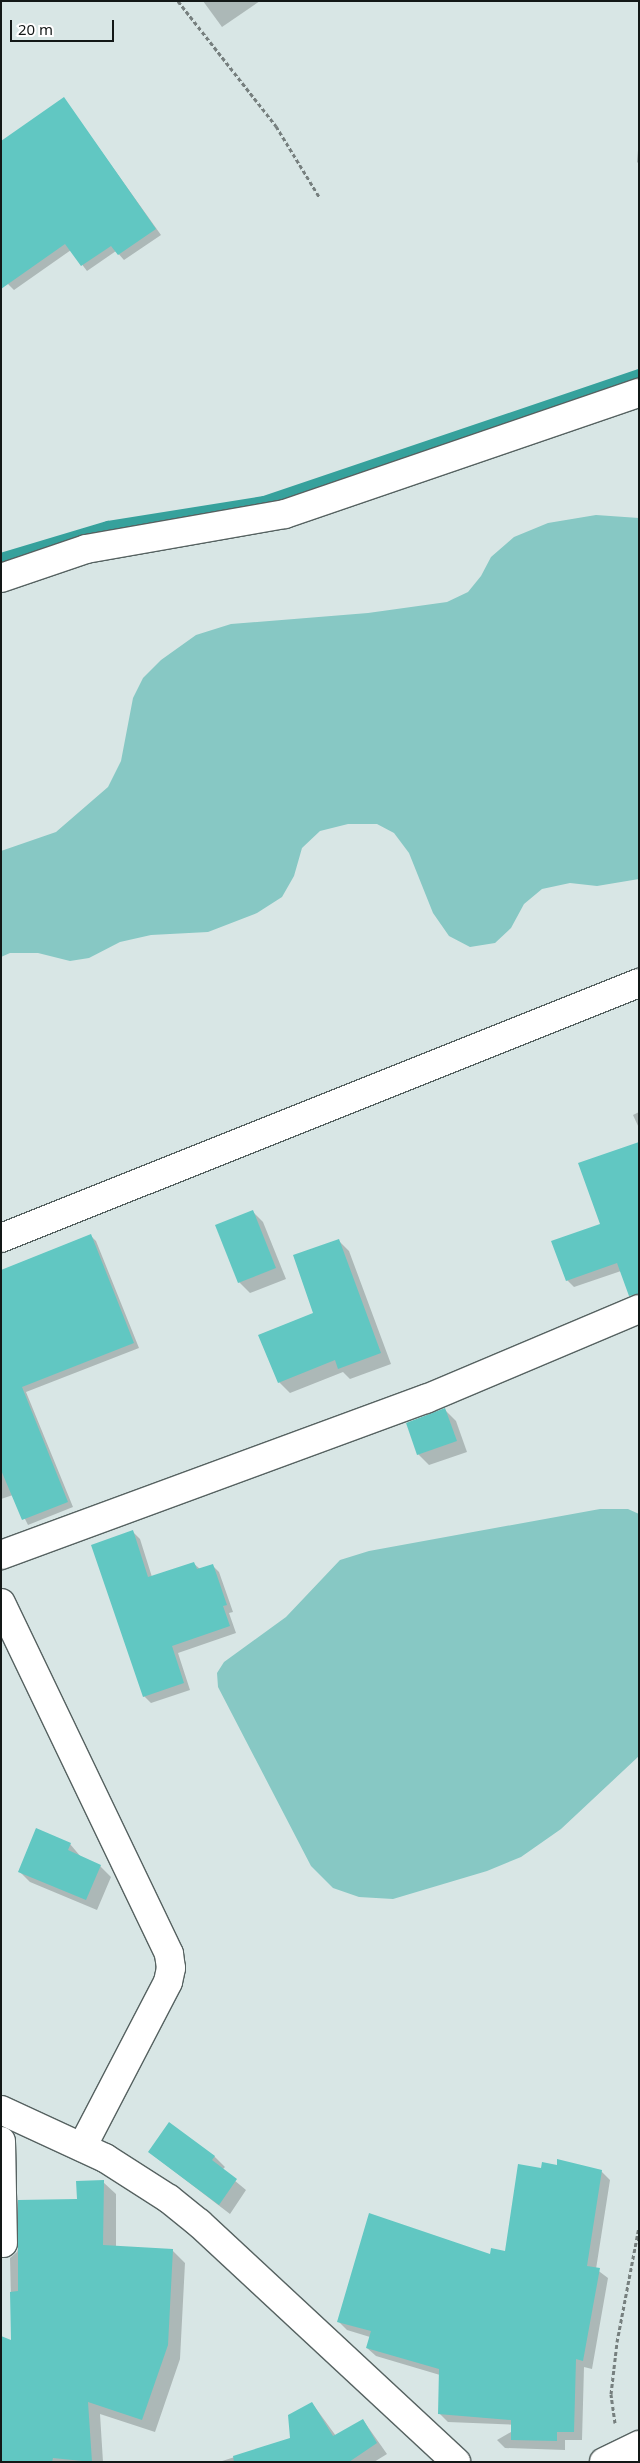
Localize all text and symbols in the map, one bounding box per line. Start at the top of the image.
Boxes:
scale bar [12,10,116,42]
text: 20 m [18,19,53,39]

